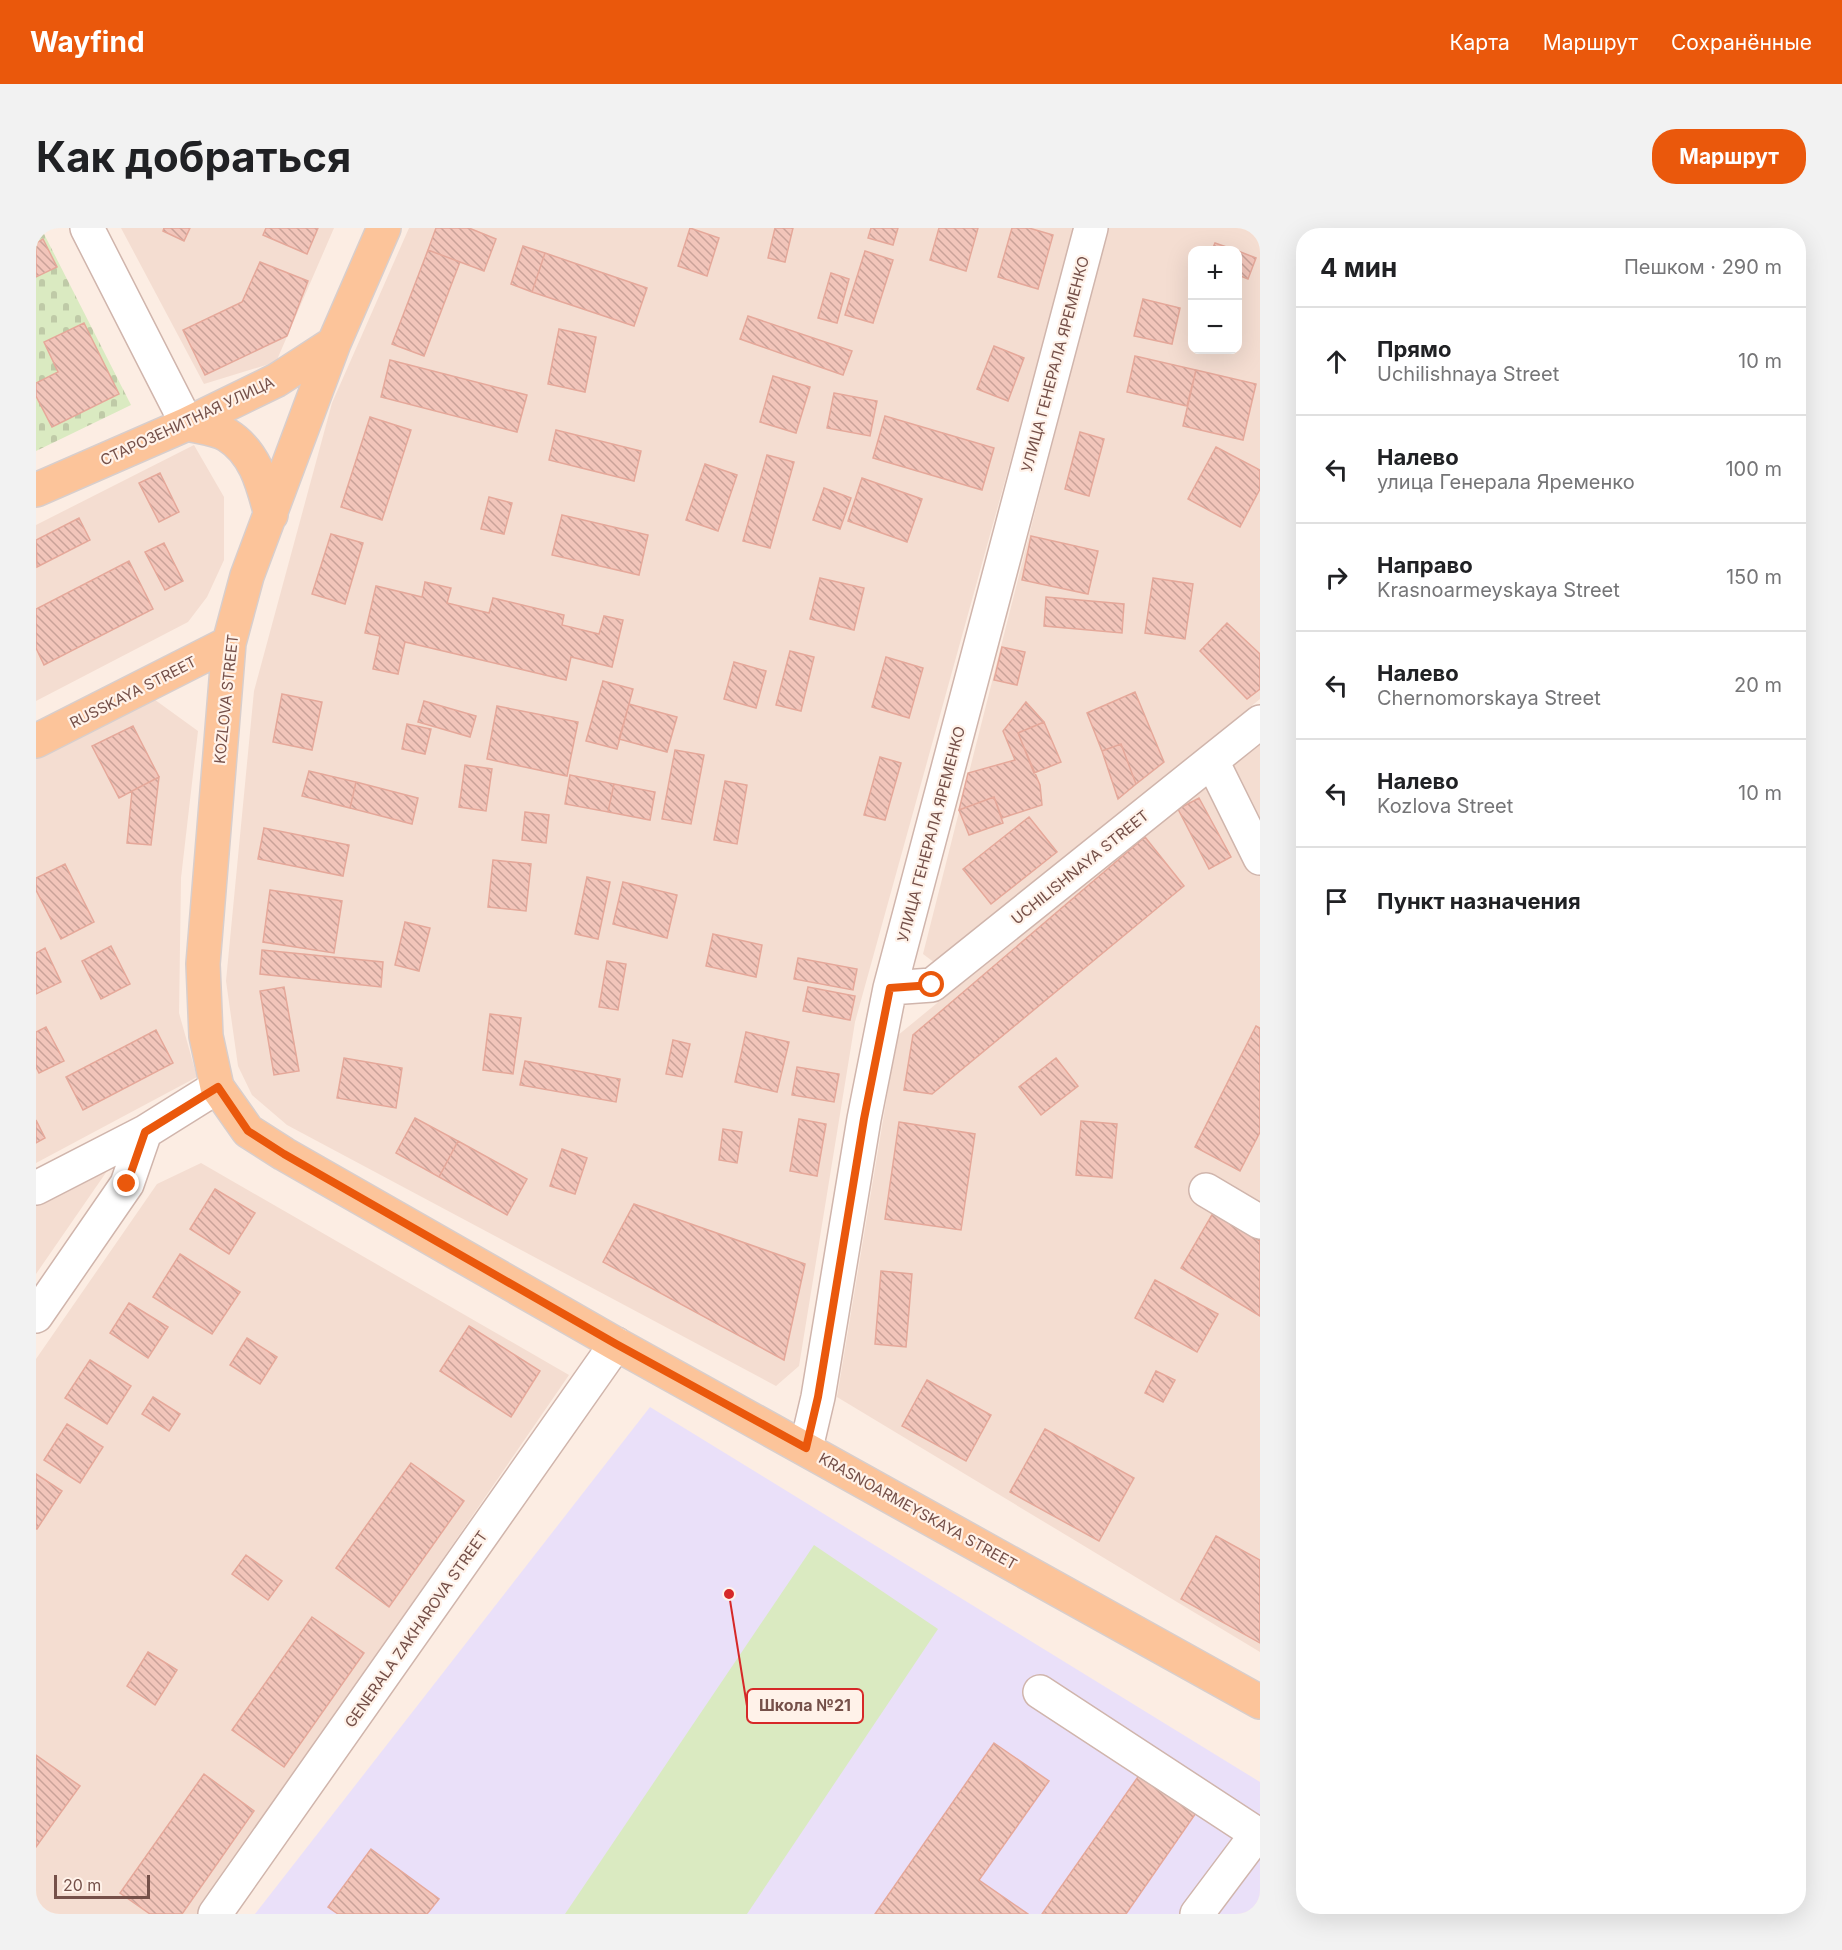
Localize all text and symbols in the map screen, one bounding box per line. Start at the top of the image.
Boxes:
text: Wayfind [30,25,145,59]
text: Карта [1449,30,1510,55]
text: Маршрут [1543,30,1638,55]
text: Сохранённые [1671,30,1812,55]
button: Маршрут [1652,129,1806,184]
text: Как добраться [36,131,351,182]
map controls [1188,246,1242,354]
button: + [1188,246,1242,300]
text: 4 мин [1320,252,1397,283]
street label: УЛИЦА ГЕНЕРАЛА ЯРЕМЕНКО [1017,254,1093,474]
text: Пешком · 290 m [1624,255,1782,279]
button: − [1188,300,1242,354]
text: Прямо [1377,336,1451,362]
icon: ahead [1320,345,1353,378]
text: 10 m [1738,349,1782,373]
text: Uchilishnaya Street [1377,362,1559,386]
street label: СТАРОЗЕНИТНАЯ УЛИЦА [97,372,277,470]
text: Налево [1377,444,1459,470]
icon: left [1320,453,1353,486]
text: 100 m [1725,457,1782,481]
text: улица Генерала Яременко [1377,470,1635,494]
text: Направо [1377,552,1473,578]
icon: right [1320,561,1353,594]
text: 150 m [1726,565,1782,589]
text: Krasnoarmeyskaya Street [1377,578,1620,602]
street label: KOZLOVA STREET [210,633,242,765]
street label: RUSSKAYA STREET [66,652,200,732]
text: Налево [1377,660,1459,686]
icon: left [1320,669,1353,702]
text: 20 m [1734,673,1782,697]
text: Chernomorskaya Street [1377,686,1601,710]
street label: УЛИЦА ГЕНЕРАЛА ЯРЕМЕНКО [893,724,969,944]
text: Налево [1377,768,1459,794]
icon: left [1320,777,1353,810]
text: 10 m [1738,781,1782,805]
text: Kozlova Street [1377,794,1513,818]
street label: UCHILISHNAYA STREET [1007,806,1153,928]
icon: arrive [1320,885,1353,918]
text: Пункт назначения [1377,888,1581,914]
route start [918,971,944,997]
route end [113,1170,139,1196]
street label: KRASNOARMEYSKAYA STREET [815,1448,1021,1574]
street label: GENERALA ZAKHAROVA STREET [341,1527,491,1731]
callout: Школа №21 [747,1689,863,1723]
text: Школа №21 [759,1695,851,1715]
scale bar [54,1872,150,1900]
text: 20 m [63,1875,101,1895]

